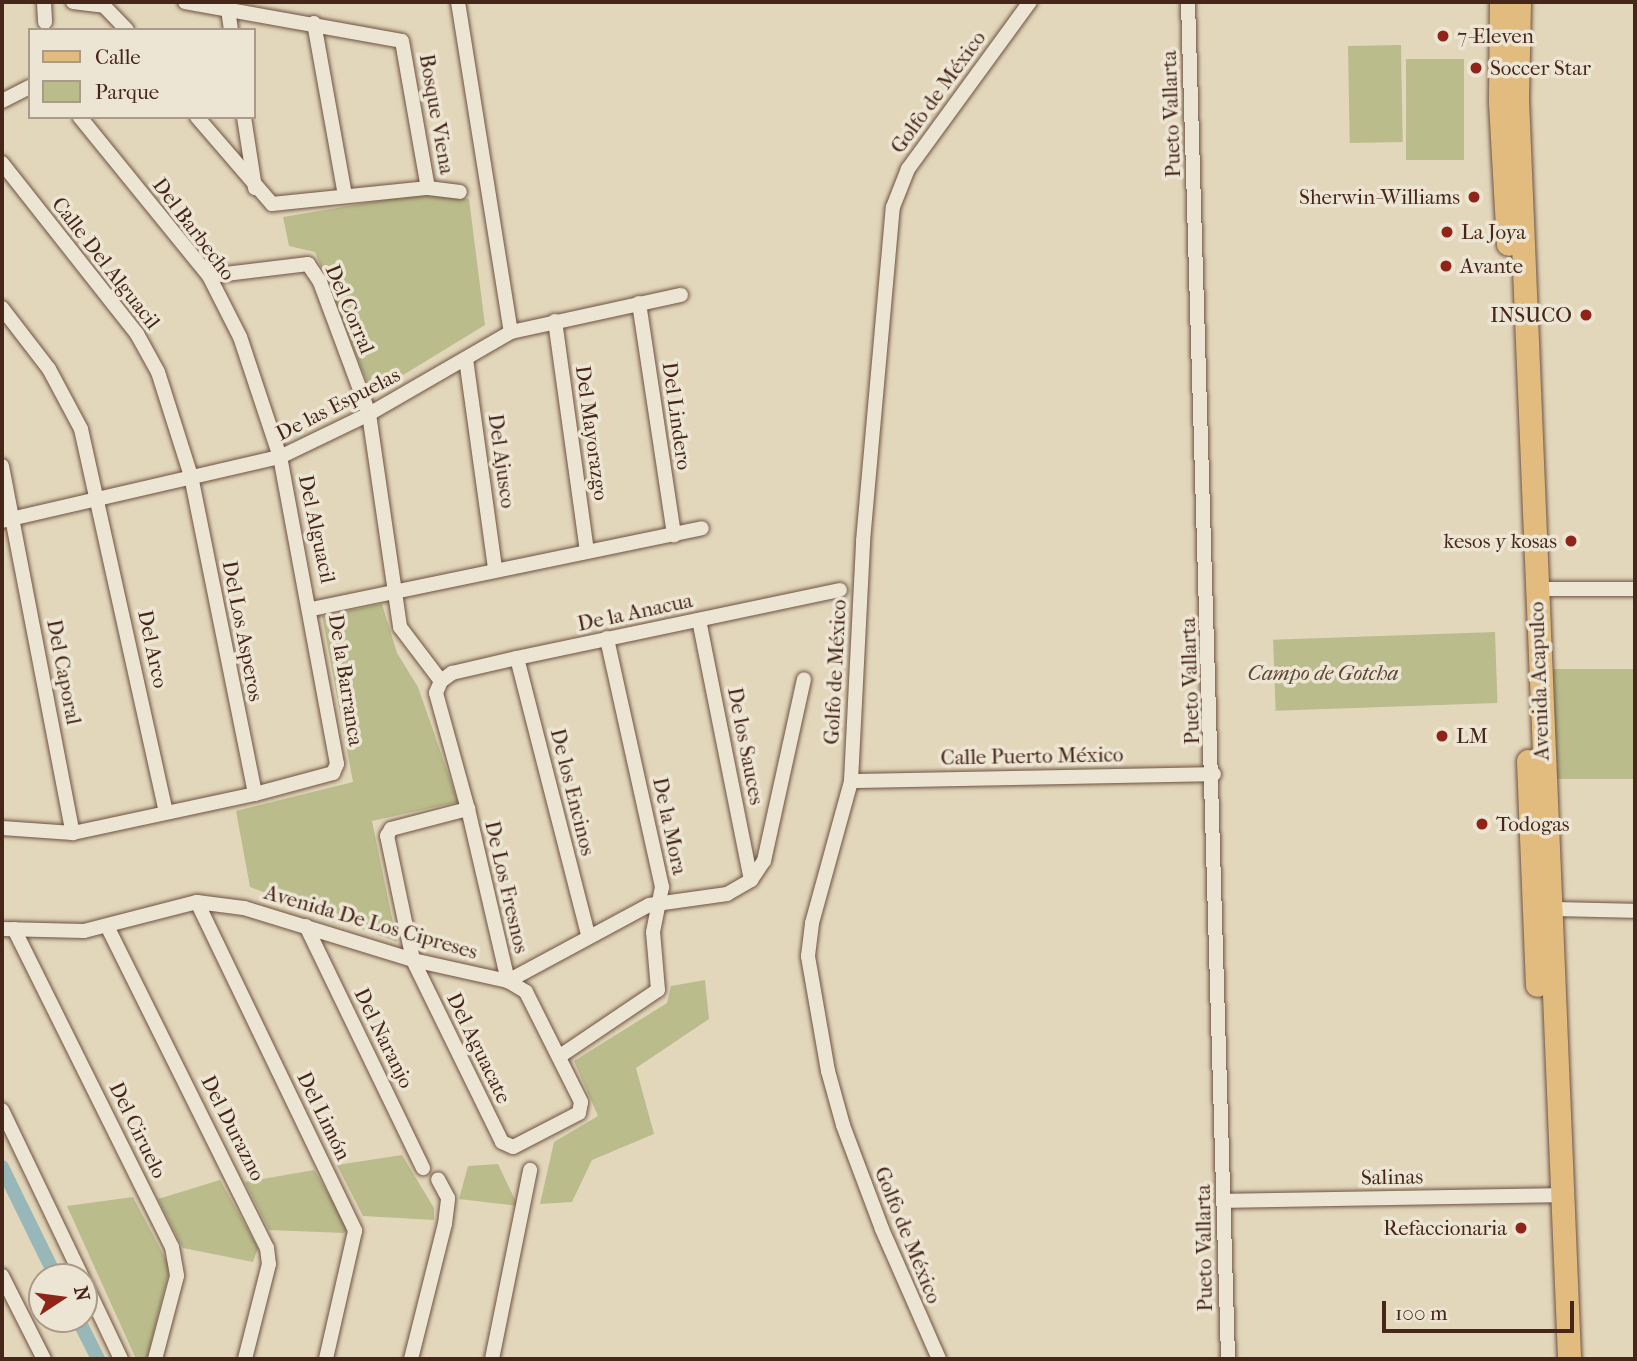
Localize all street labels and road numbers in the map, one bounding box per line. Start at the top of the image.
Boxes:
street label: Golfo de México [885,26,991,158]
street label: Pueto Vallarta [1156,50,1186,178]
street label: Bosque Viena [414,52,460,176]
street label: Del Barbecho [147,173,241,285]
street label: Calle Del Alguacil [47,192,165,334]
street label: Del Corral [320,261,380,357]
street label: Del Lindero [657,360,697,472]
street label: De las Espuelas [272,362,404,446]
street label: Del Mayorazgo [570,364,614,502]
street label: Del Ajusco [483,412,521,510]
street label: Del Alguacil [293,472,341,586]
street label: Del Los Asperos [217,559,269,703]
street label: De la Anacua [575,587,695,637]
street label: Golfo de México [819,599,851,745]
street label: Avenida Acapulco [1524,601,1554,761]
street label: Del Arco [132,608,174,690]
street label: De la Barranca [323,612,369,748]
street label: Del Caporal [41,617,87,727]
street label: Pueto Vallarta [1175,617,1205,745]
street label: De los Sauces [722,685,770,807]
street label: De los Encinos [545,726,601,858]
street label: Calle Puerto México [940,742,1124,770]
street label: De la Mora [647,775,693,877]
street label: De Los Fresnos [480,818,534,956]
street label: Avenida De Los Cipreses [261,879,481,965]
street label: Del Naranjo [349,984,419,1092]
street label: Del Aguacate [441,988,517,1108]
street label: Del Limón [292,1068,356,1164]
street label: Del Durazno [196,1071,270,1185]
street label: Del Ciruelo [104,1078,172,1182]
street label: Golfo de México [869,1163,947,1307]
street label: Salinas [1361,1164,1423,1190]
street label: Pueto Vallarta [1190,1184,1218,1312]

